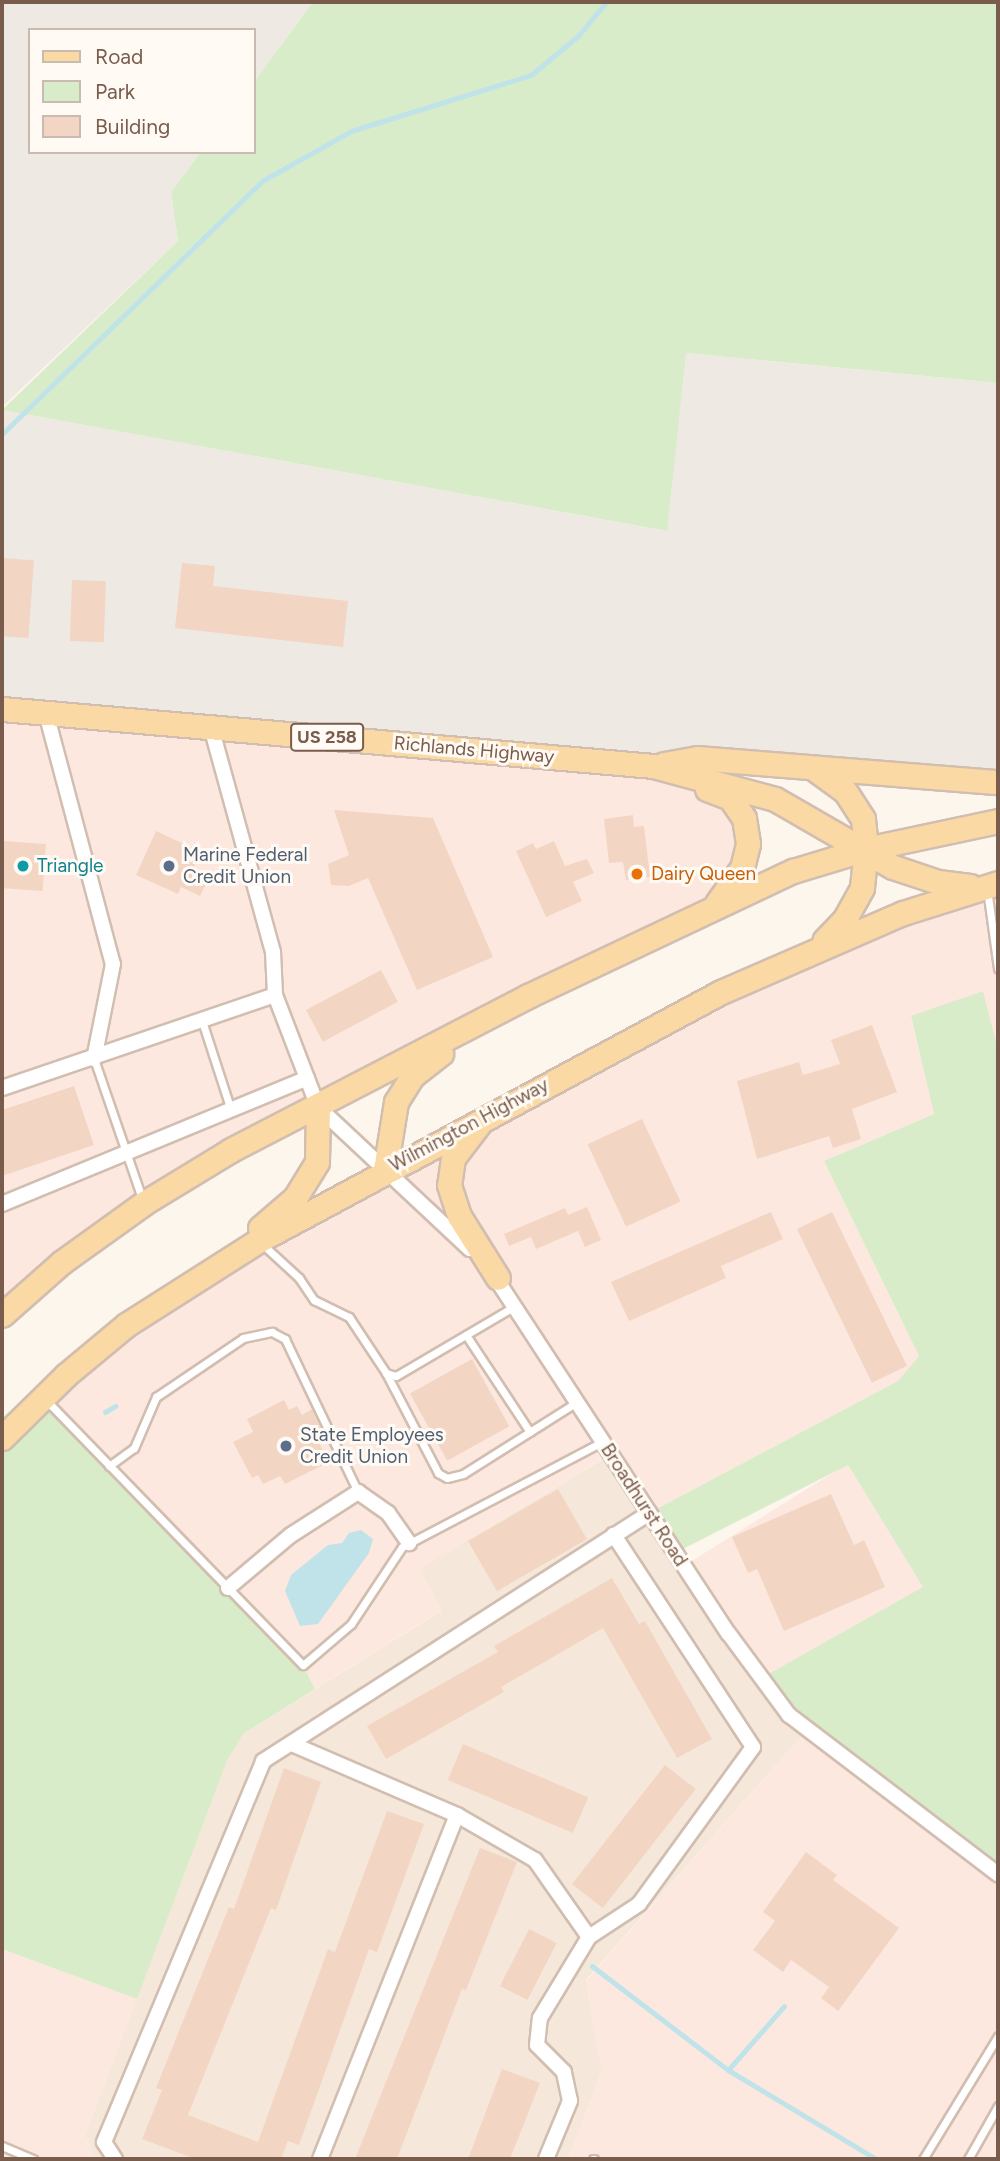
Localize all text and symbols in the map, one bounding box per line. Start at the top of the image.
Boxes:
legend [28,28,256,154]
text: Road [95,44,143,69]
text: Park [95,79,135,104]
text: Building [95,114,170,139]
road number: US 258 [288,722,366,752]
street label: Richlands Highway [393,732,555,768]
place label: Marine Federal Credit Union [183,844,308,888]
place label: Triangle [37,855,103,877]
marker: Triangle [15,858,31,874]
marker: Marine Federal Credit Union [161,858,177,874]
place label: Dairy Queen [651,863,756,885]
marker: Dairy Queen [629,866,645,882]
street label: Wilmington Highway [385,1073,553,1177]
place label: State Employees Credit Union [300,1424,444,1468]
marker: State Employees Credit Union [278,1438,294,1454]
street label: Broadhurst Road [596,1439,692,1571]

